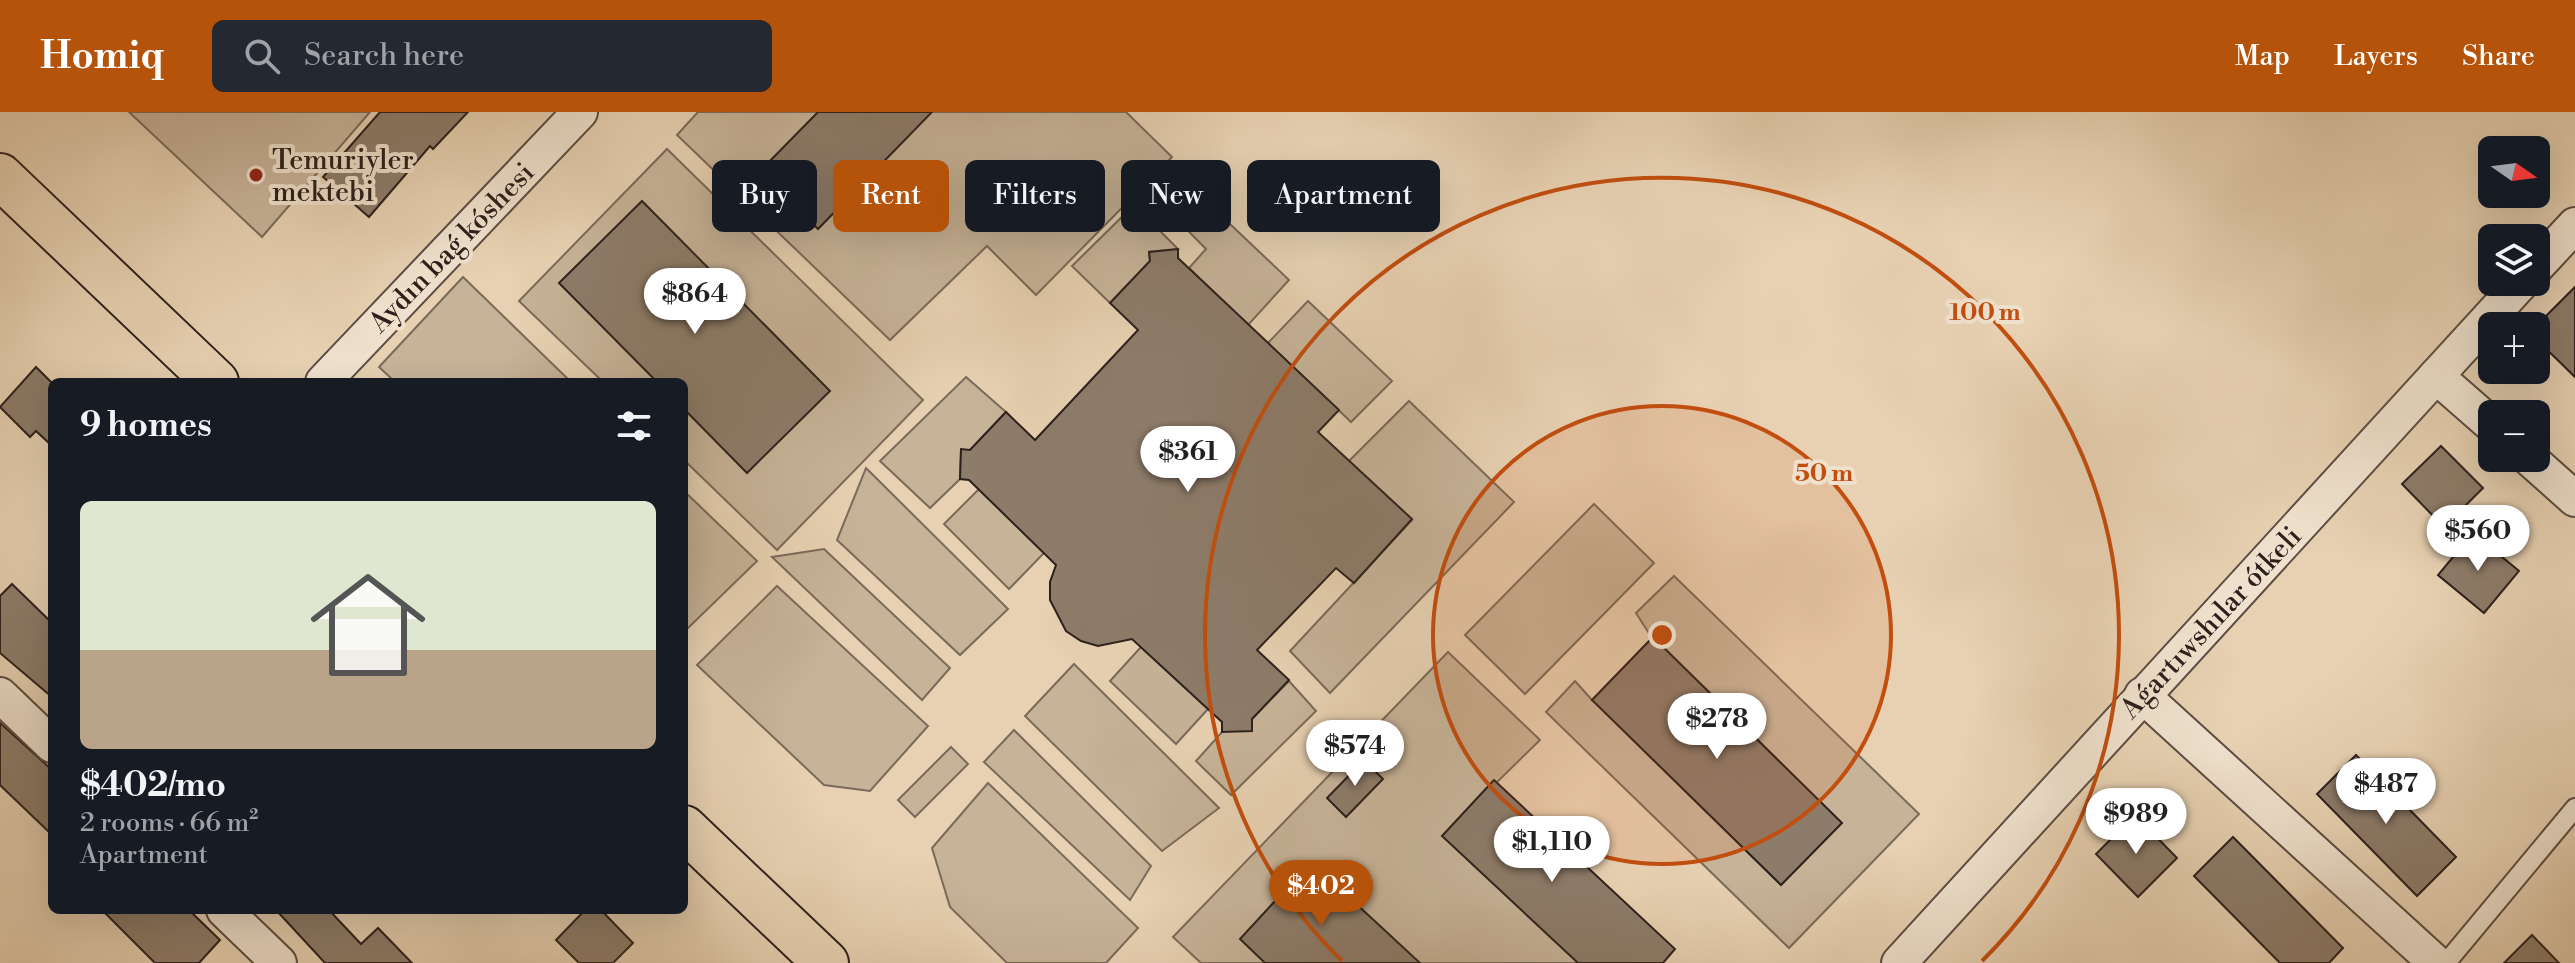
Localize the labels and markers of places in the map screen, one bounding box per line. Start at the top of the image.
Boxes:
place label: Temuriyler mektebi [272,143,414,210]
marker: Temuriyler mektebi [247,166,265,184]
pin: $864 [648,268,742,336]
pin: $361 [1141,426,1235,494]
pin: $560 [2431,505,2525,573]
centre of rings [1648,621,1676,649]
pin: $278 [1670,693,1764,761]
pin: $574 [1308,720,1402,788]
pin: $487 [2339,758,2433,826]
pin: $989 [2089,788,2183,856]
pin: $1,110 [1487,816,1617,884]
pin: $402 [1274,860,1368,928]

